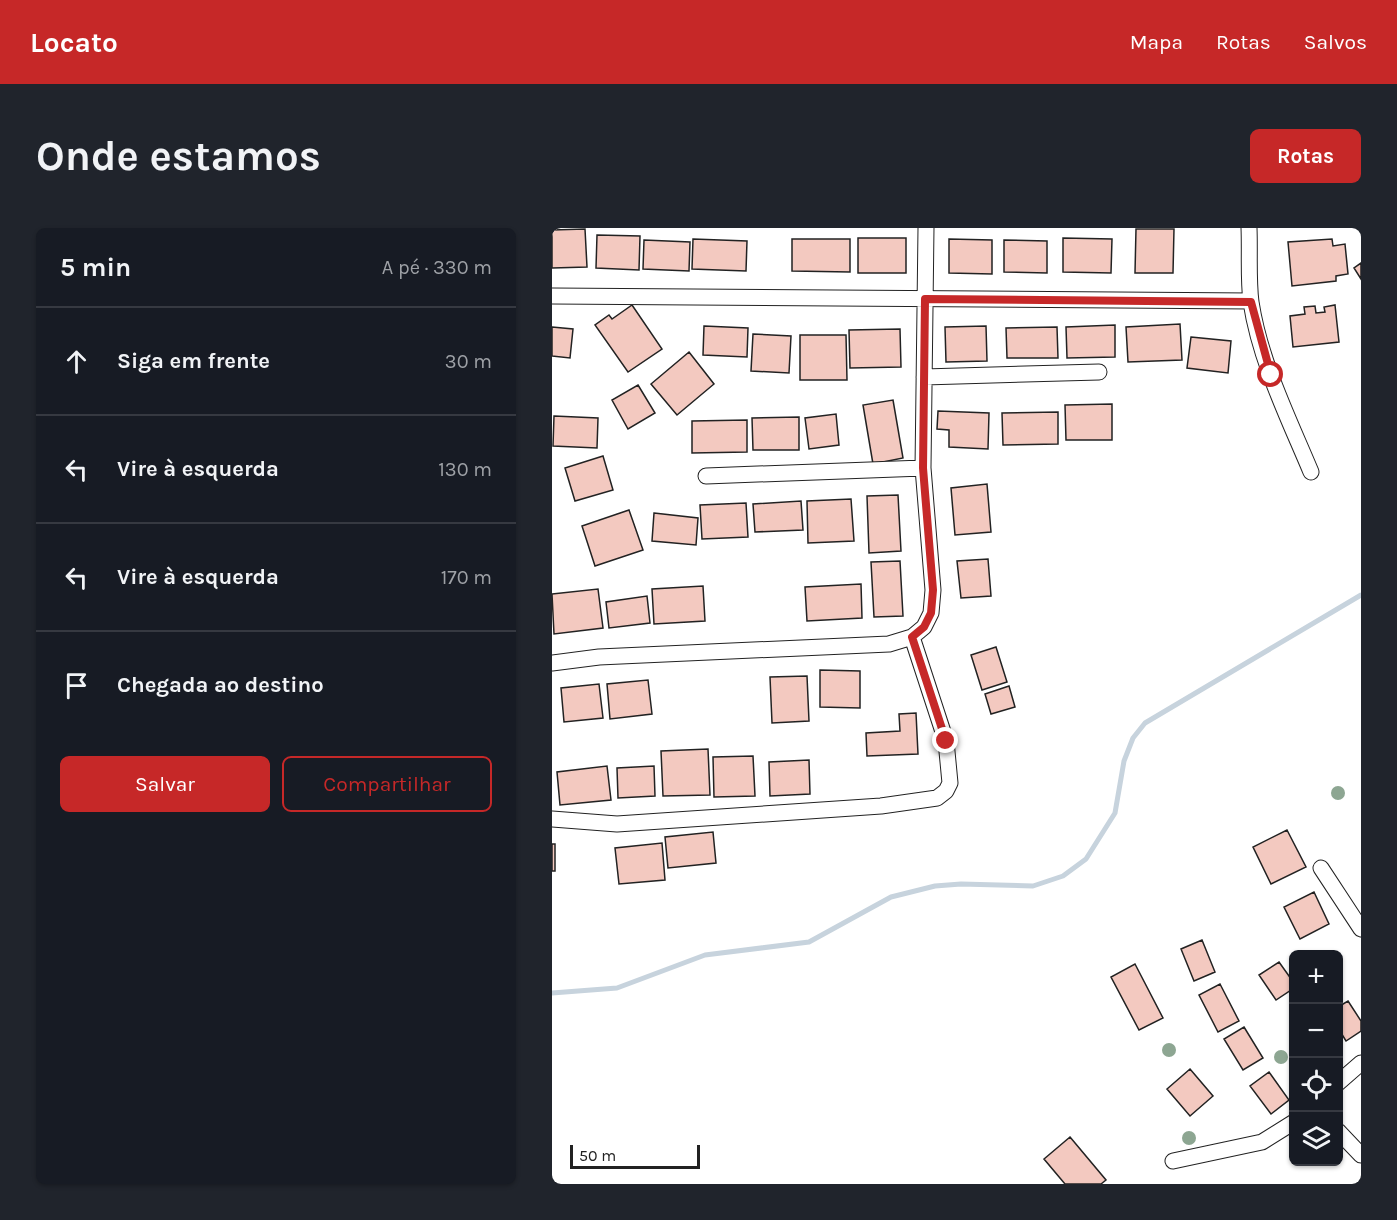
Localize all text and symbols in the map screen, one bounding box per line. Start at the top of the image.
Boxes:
text: Locato [30,26,118,59]
text: Mapa [1130,30,1183,54]
text: Rotas [1216,30,1271,54]
text: Salvos [1304,30,1367,54]
button: Rotas [1250,129,1361,183]
text: Onde estamos [36,131,321,181]
text: 5 min [60,252,131,283]
text: A pé · 330 m [382,256,492,279]
icon: ahead [60,345,93,378]
text: Siga em frente [117,348,270,374]
text: 30 m [445,350,492,373]
route start [1257,361,1283,387]
icon: left [60,453,93,486]
text: Vire à esquerda [117,456,279,482]
text: 130 m [438,458,492,481]
icon: left [60,561,93,594]
text: Vire à esquerda [117,564,279,590]
text: 170 m [441,566,492,589]
icon: arrive [60,669,93,702]
text: Chegada ao destino [117,672,324,698]
route end [932,727,958,753]
button: Salvar [60,756,270,812]
button: Compartilhar [282,756,492,812]
map controls [1289,950,1343,1166]
button: + [1289,950,1343,1004]
button: − [1289,1004,1343,1058]
button: locate [1289,1058,1343,1112]
button: layers [1289,1112,1343,1166]
scale bar [570,1142,700,1170]
text: 50 m [579,1146,616,1165]

